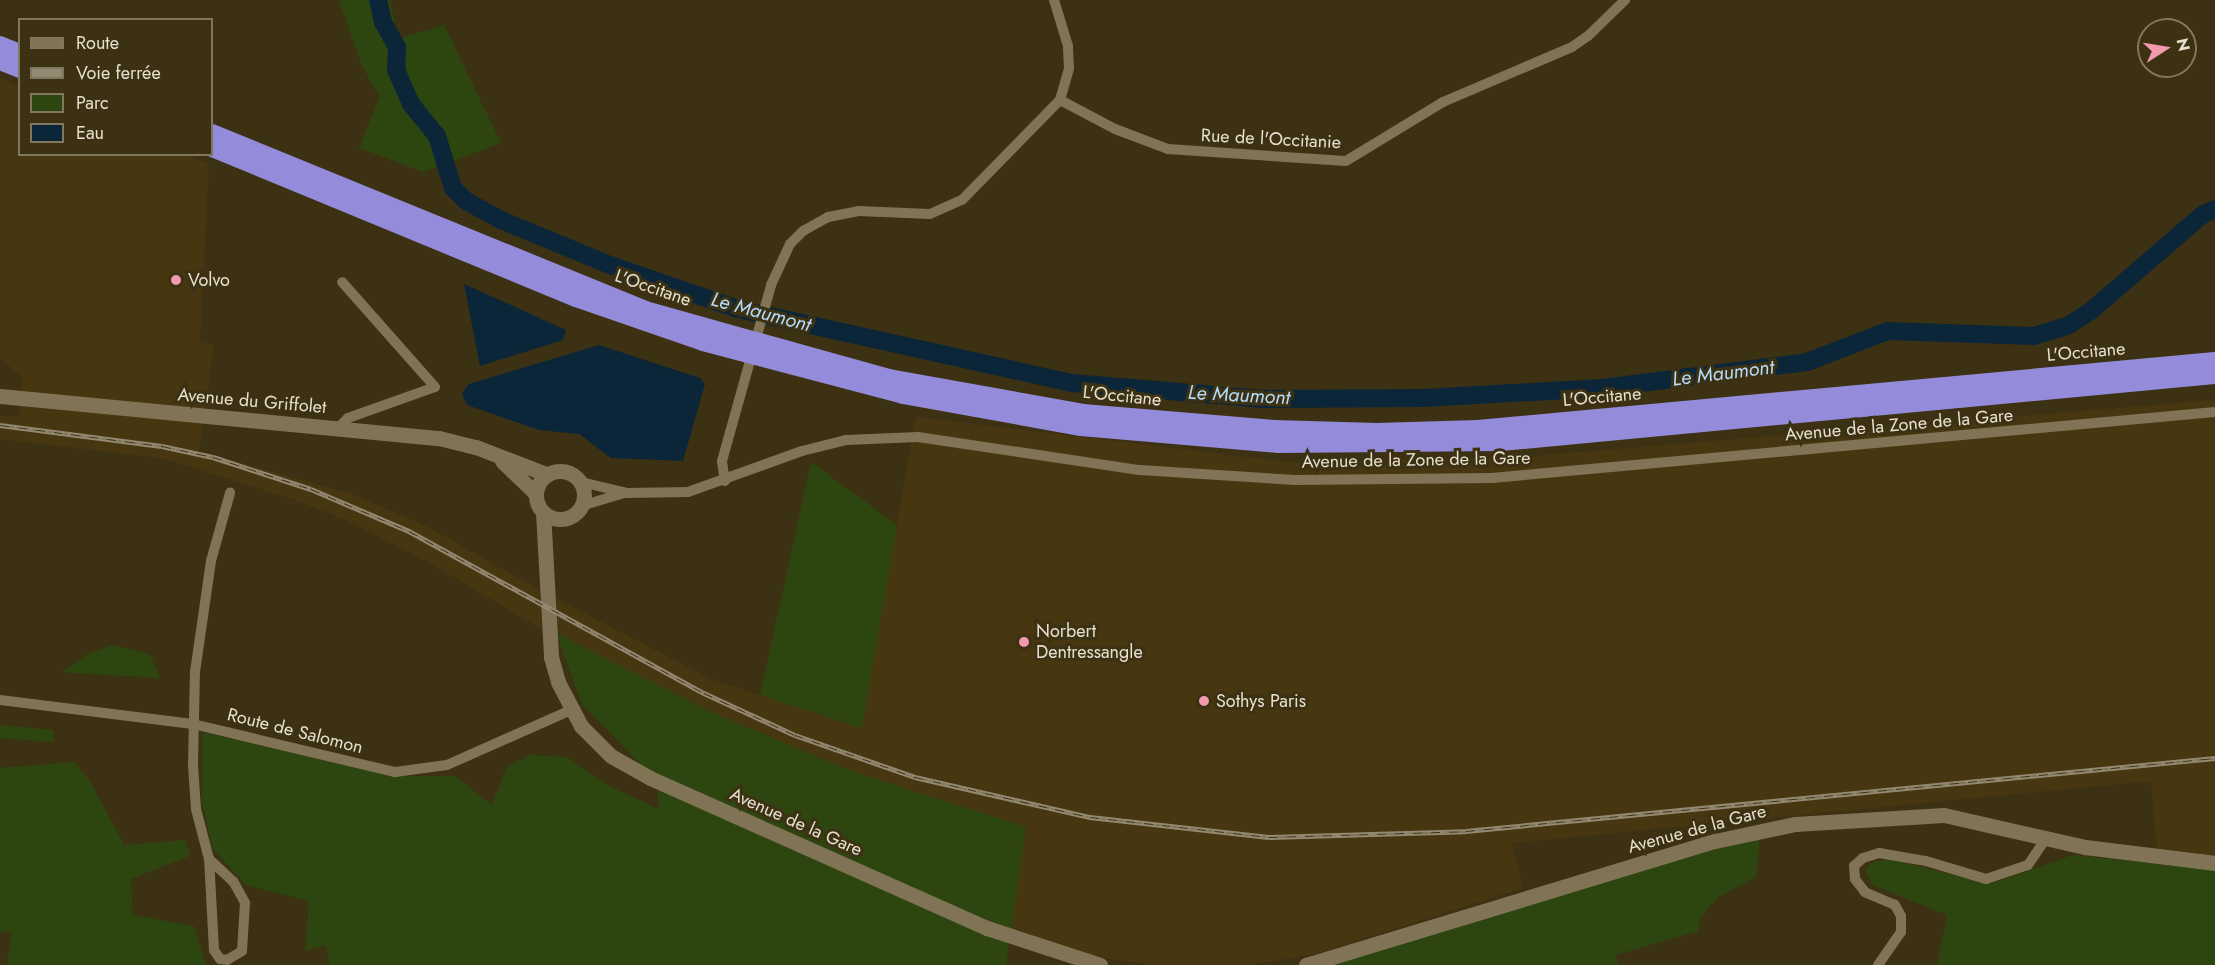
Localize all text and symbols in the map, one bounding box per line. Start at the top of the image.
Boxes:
legend [18,18,213,156]
north arrow [2137,18,2197,78]
text: Route [76,30,119,56]
text: N [2171,36,2196,53]
text: Voie ferrée [76,60,161,86]
text: Parc [76,90,109,116]
text: Eau [76,120,104,146]
street label: Rue de l'Occitanie [1200,125,1342,153]
street label: L'Occitane [612,265,694,311]
place label: Volvo [188,269,230,291]
marker: Volvo [169,273,183,287]
water label: Le Maumont [708,287,814,337]
street label: L'Occitane [2046,338,2126,366]
water label: Le Maumont [1671,355,1775,391]
water label: Le Maumont [1187,380,1291,410]
street label: L'Occitane [1082,381,1162,411]
street label: L'Occitane [1562,383,1642,411]
street label: Avenue du Griffolet [177,384,327,418]
street label: Avenue de la Zone de la Gare [1784,404,2014,446]
street label: Avenue de la Zone de la Gare [1301,447,1531,473]
place label: Norbert Dentressangle [1036,621,1143,664]
marker: Norbert Dentressangle [1017,635,1031,649]
place label: Sothys Paris [1216,690,1306,712]
marker: Sothys Paris [1197,694,1211,708]
street label: Route de Salomon [225,704,365,758]
street label: Avenue de la Gare [727,783,865,861]
street label: Avenue de la Gare [1625,800,1769,858]

